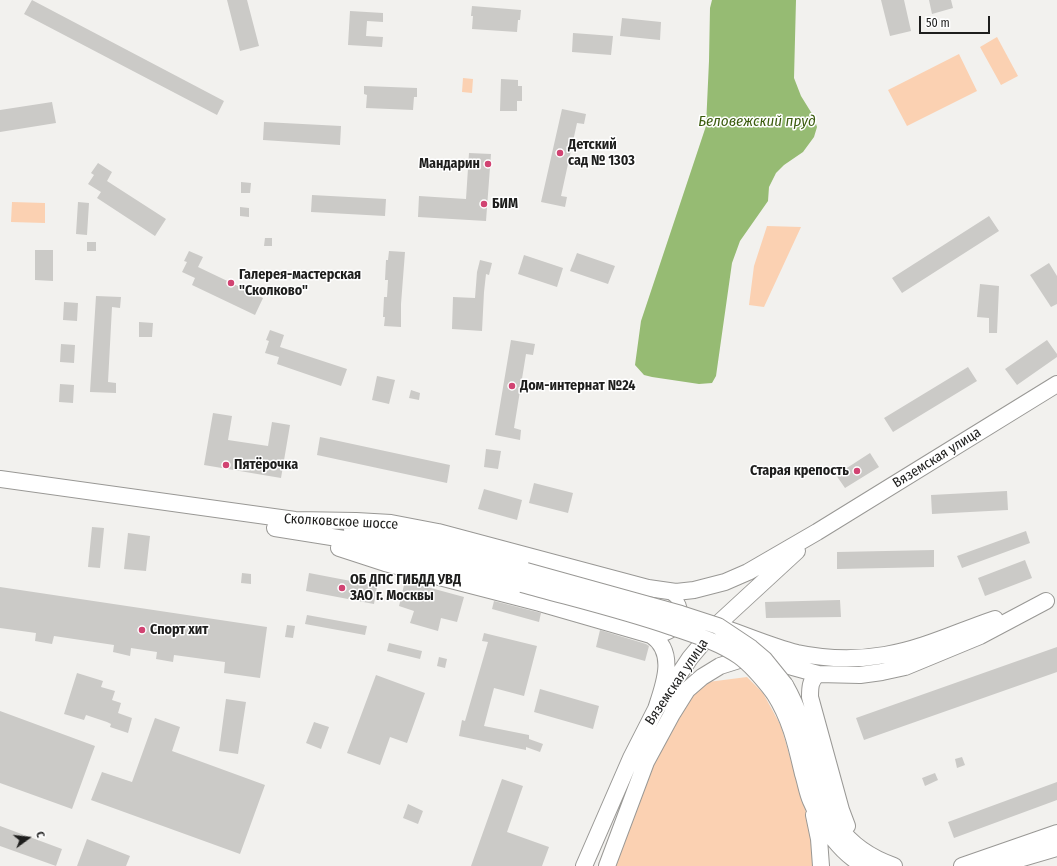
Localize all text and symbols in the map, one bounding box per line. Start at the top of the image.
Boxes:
scale bar [921,8,992,34]
text: 50 m [926,16,950,30]
water label: Беловежский пруд [698,113,816,131]
place label: Детский сад № 1303 [568,137,635,170]
marker: Детский сад № 1303 [555,148,565,158]
place label: Мандарин [419,156,480,172]
marker: Мандарин [483,159,493,169]
place label: БИМ [492,196,518,212]
marker: БИМ [479,199,489,209]
place label: Галерея-мастерская "Сколково" [239,267,361,300]
marker: Галерея-мастерская "Сколково" [226,278,236,288]
place label: Дом-интернат №24 [520,378,636,394]
marker: Дом-интернат №24 [507,381,517,391]
street label: Вяземская улица [890,424,984,492]
place label: Пятёрочка [234,457,298,473]
marker: Пятёрочка [221,460,231,470]
place label: Старая крепость [750,463,849,479]
marker: Старая крепость [852,466,862,476]
street label: Сколковское шоссе [283,511,399,533]
place label: ОБ ДПС ГИБДД УВД ЗАО г. Москвы [350,572,461,604]
marker: ОБ ДПС ГИБДД УВД ЗАО г. Москвы [337,583,347,593]
place label: Спорт хит [150,622,208,638]
marker: Спорт хит [137,625,147,635]
street label: Вяземская улица [642,636,712,728]
north arrow [8,818,48,858]
text: С [33,830,47,839]

